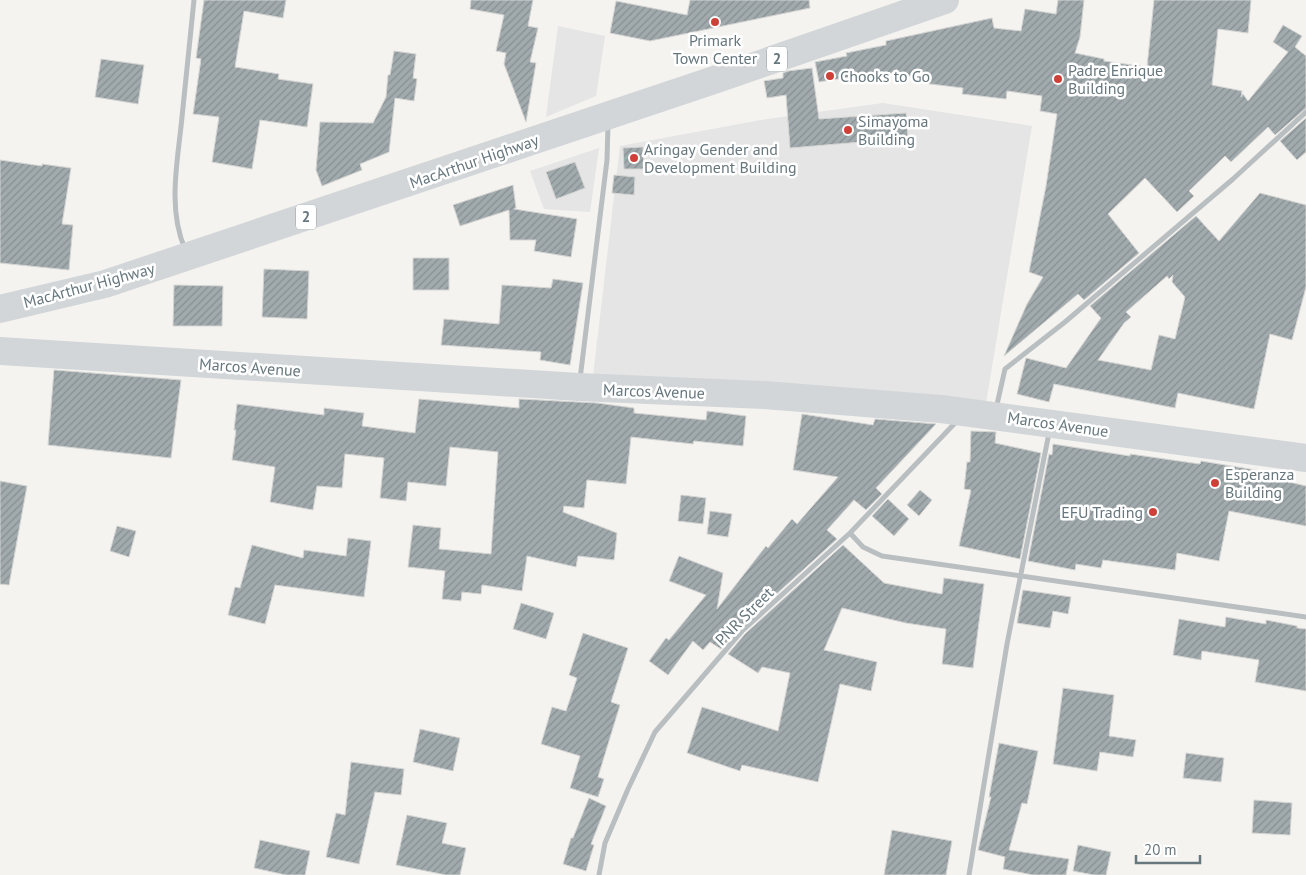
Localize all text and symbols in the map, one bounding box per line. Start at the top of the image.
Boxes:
marker: Primark Town Center [709,16,721,28]
place label: Primark Town Center [673,30,758,68]
road number: 2 [767,46,787,72]
place label: Padre Enrique Building [1068,60,1163,98]
place label: Chooks to Go [840,66,930,86]
marker: Chooks to Go [824,70,836,82]
marker: Padre Enrique Building [1052,73,1064,85]
place label: Simayoma Building [858,111,929,149]
marker: Simayoma Building [842,124,854,136]
street label: MacArthur Highway [407,129,542,192]
place label: Aringay Gender and Development Building [644,139,797,177]
marker: Aringay Gender and Development Building [628,152,640,164]
road number: 2 [296,204,316,230]
street label: MacArthur Highway [21,258,157,312]
street label: Marcos Avenue [198,353,302,381]
street label: Marcos Avenue [603,379,705,403]
street label: Marcos Avenue [1006,407,1110,441]
place label: Esperanza Building [1225,464,1294,502]
marker: Esperanza Building [1209,477,1221,489]
place label: EFU Trading [1061,502,1143,522]
marker: EFU Trading [1147,506,1159,518]
street label: PNR Street [711,582,778,649]
scale bar [1136,832,1200,864]
text: 20 m [1144,840,1177,859]

